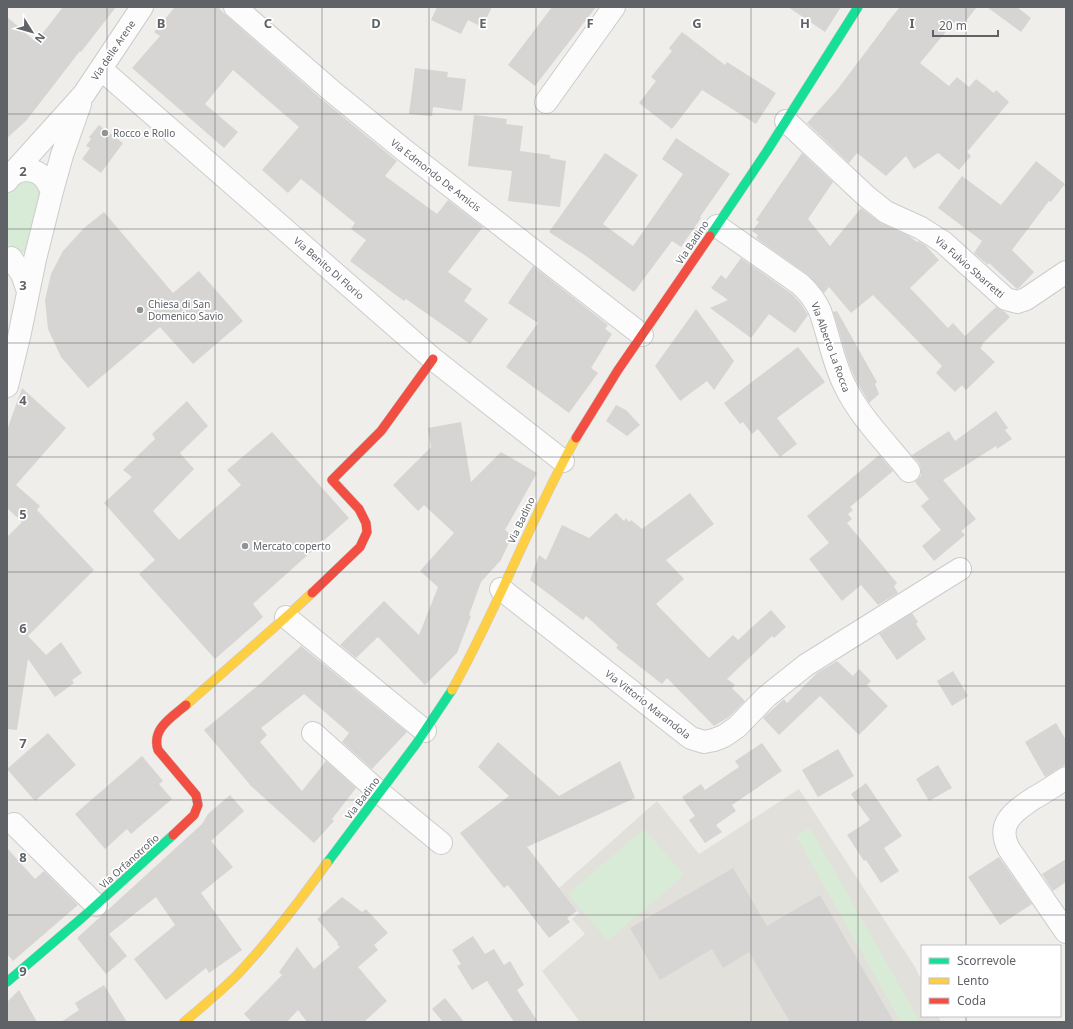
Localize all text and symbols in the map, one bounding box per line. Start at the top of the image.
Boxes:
north arrow [12,12,52,52]
scale bar [933,12,998,38]
text: B [157,14,165,32]
text: C [264,14,272,32]
text: D [371,14,381,32]
text: E [479,14,487,32]
text: F [586,14,594,32]
text: G [692,14,702,32]
text: H [800,14,810,32]
text: I [909,14,915,32]
street label: Via delle Arene [88,17,139,83]
text: 20 m [939,17,967,34]
text: N [32,30,49,46]
place label: Rocco e Rollo [113,126,175,140]
marker: Rocco e Rollo [100,128,110,138]
street label: Via Edmondo De Amicis [388,135,484,215]
text: 2 [19,162,27,180]
street label: Via Badino [672,217,712,267]
street label: Via Fulvio Sbarretti [932,233,1008,301]
street label: Via Benito Di Florio [291,234,367,302]
text: 3 [19,276,27,294]
place label: Chiesa di San Domenico Savio [148,297,223,323]
street label: Via Alberto La Rocca [808,300,854,394]
marker: Chiesa di San Domenico Savio [135,305,145,315]
text: 4 [19,391,27,409]
street label: Via Badino [504,494,538,546]
text: 5 [19,505,27,523]
place label: Mercato coperto [253,539,331,553]
marker: Mercato coperto [240,541,250,551]
text: 6 [19,619,27,637]
street label: Via Vittorio Marandola [602,666,694,742]
text: 7 [19,734,27,752]
street label: Via Badino [341,774,383,822]
street label: Via Orfanotrofio [96,830,162,892]
text: 8 [19,848,27,866]
legend [921,945,1061,1017]
text: Scorrevole [957,952,1016,969]
text: 9 [19,962,27,980]
text: Lento [957,972,989,989]
text: Coda [957,992,986,1009]

